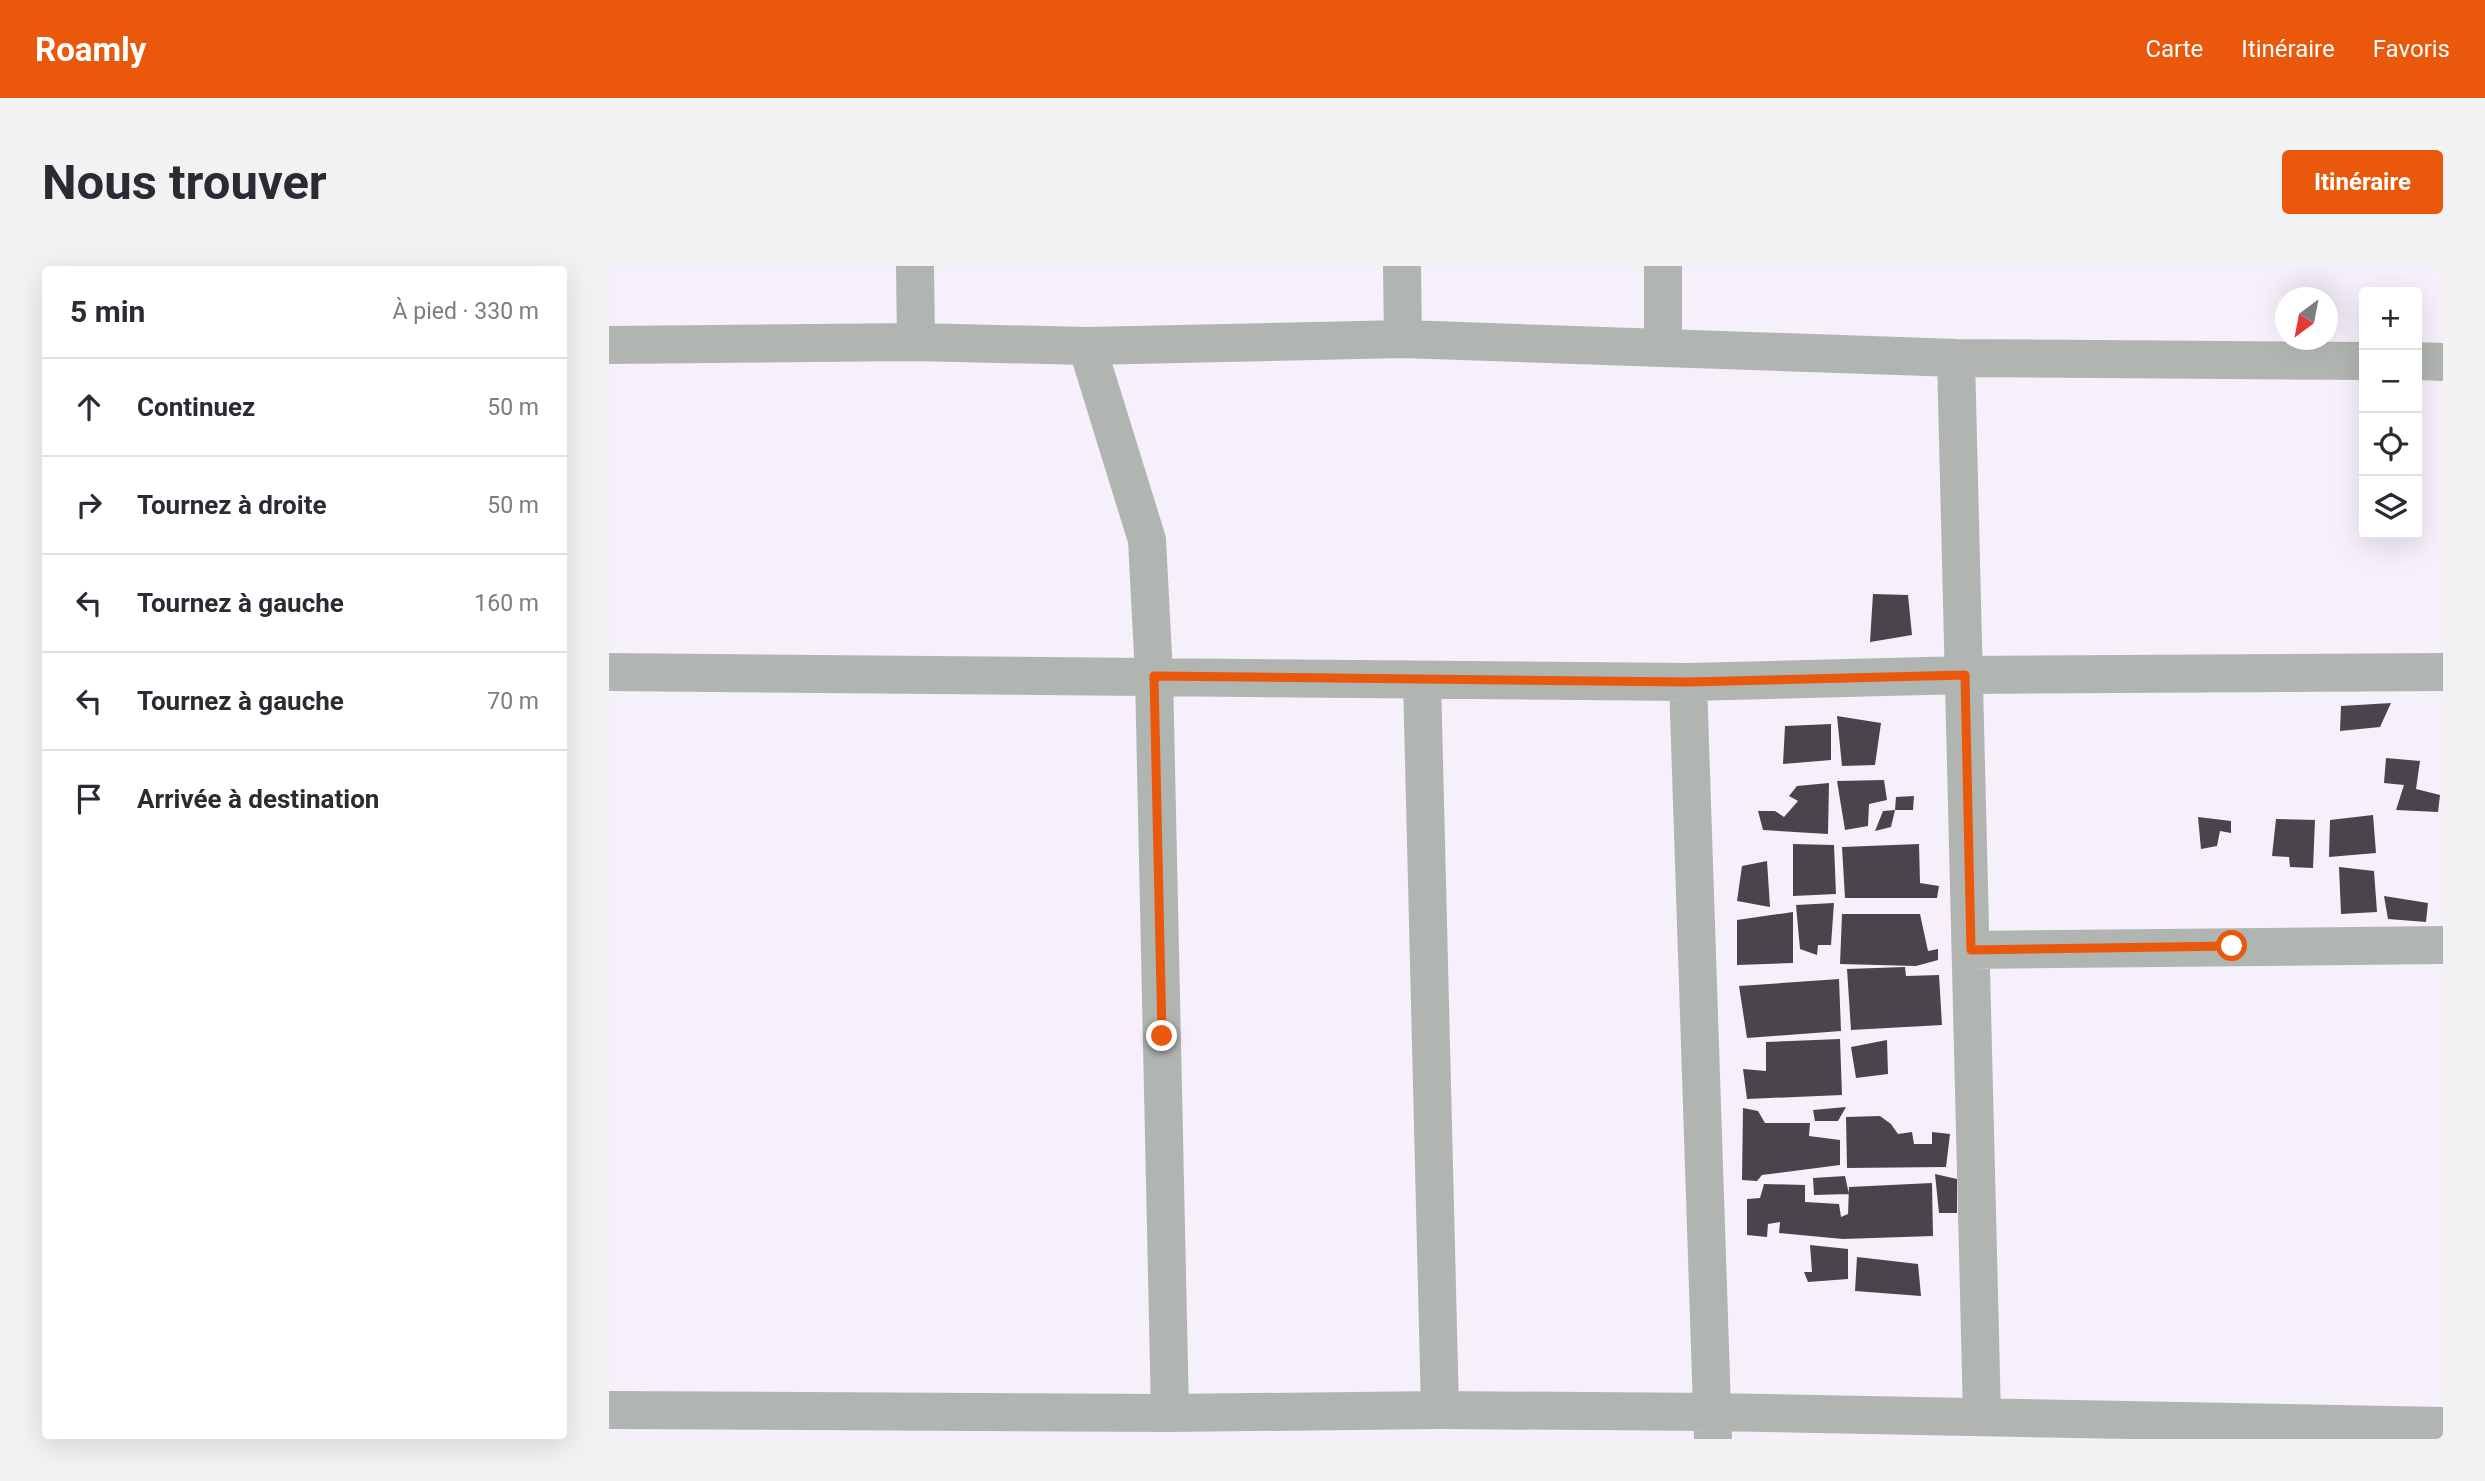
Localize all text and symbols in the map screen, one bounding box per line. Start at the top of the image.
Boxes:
text: Roamly [35,30,146,69]
text: Carte [2145,35,2203,63]
text: Itinéraire [2241,35,2335,63]
text: Favoris [2373,35,2450,63]
button: Itinéraire [2282,150,2443,214]
text: Nous trouver [42,154,327,211]
north arrow [2275,287,2338,350]
map controls [2359,287,2422,539]
button: + [2359,287,2422,350]
text: 5 min [70,294,145,329]
text: À pied · 330 m [393,298,539,325]
button: − [2359,350,2422,413]
icon: ahead [70,388,108,426]
text: Continuez [137,392,255,422]
text: 50 m [487,394,539,421]
button: locate [2359,413,2422,476]
button: layers [2359,476,2422,539]
icon: right [70,486,108,524]
text: Tournez à droite [137,490,327,520]
text: 50 m [487,492,539,519]
icon: left [70,584,108,622]
text: Tournez à gauche [137,588,344,618]
text: 160 m [474,590,539,617]
icon: left [70,682,108,720]
text: Tournez à gauche [137,686,344,716]
text: 70 m [487,688,539,715]
icon: arrive [70,780,108,818]
text: Arrivée à destination [137,784,379,814]
route start [2216,930,2247,961]
route end [1146,1020,1177,1051]

